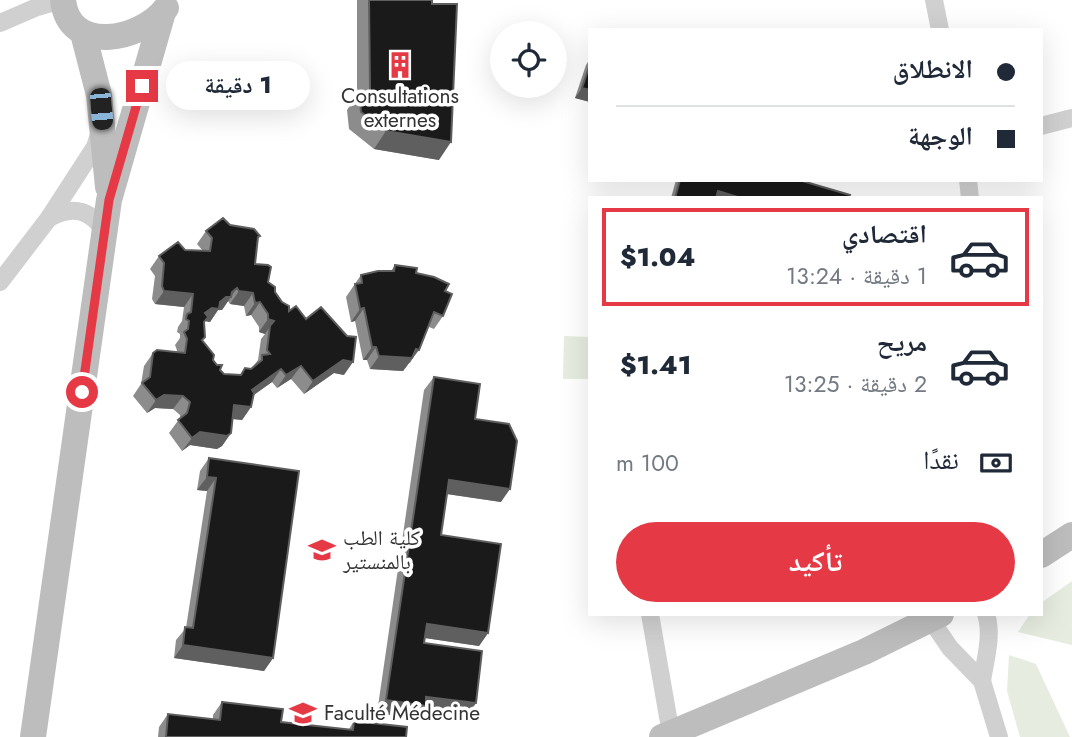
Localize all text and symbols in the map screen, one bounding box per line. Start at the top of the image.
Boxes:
map controls [490,21,567,98]
button: locate [490,21,567,98]
building icon: Consultations externes [385,50,415,80]
text: الانطلاق [893,50,973,88]
callout: 1 دقيقة [166,62,310,110]
text: 1 دقيقة [204,68,272,102]
route end [126,70,158,102]
place label: Consultations externes [341,81,459,135]
car [89,87,114,131]
text: الوجهة [908,117,973,155]
text: اقتصادي [842,215,927,253]
icon: car [948,226,1011,289]
text: $1.04 [620,238,695,276]
text: 1 دقيقة · 13:24 [786,259,927,293]
text: مريح [877,323,927,361]
icon: car [948,334,1011,397]
text: $1.41 [620,346,691,384]
text: 2 دقيقة · 13:25 [784,367,927,401]
route start [66,376,98,408]
text: نقدًا [923,441,959,479]
icon: cash [977,444,1015,482]
text: 100 m [616,446,679,480]
button: تأكيد [616,522,1015,602]
place label: كلية الطب بالمنستير [342,523,420,577]
school or university icon: كلية الطب بالمنستير [307,535,337,565]
school or university icon: Faculté Médecine [288,698,318,728]
place label: Faculté Médecine [324,698,480,728]

